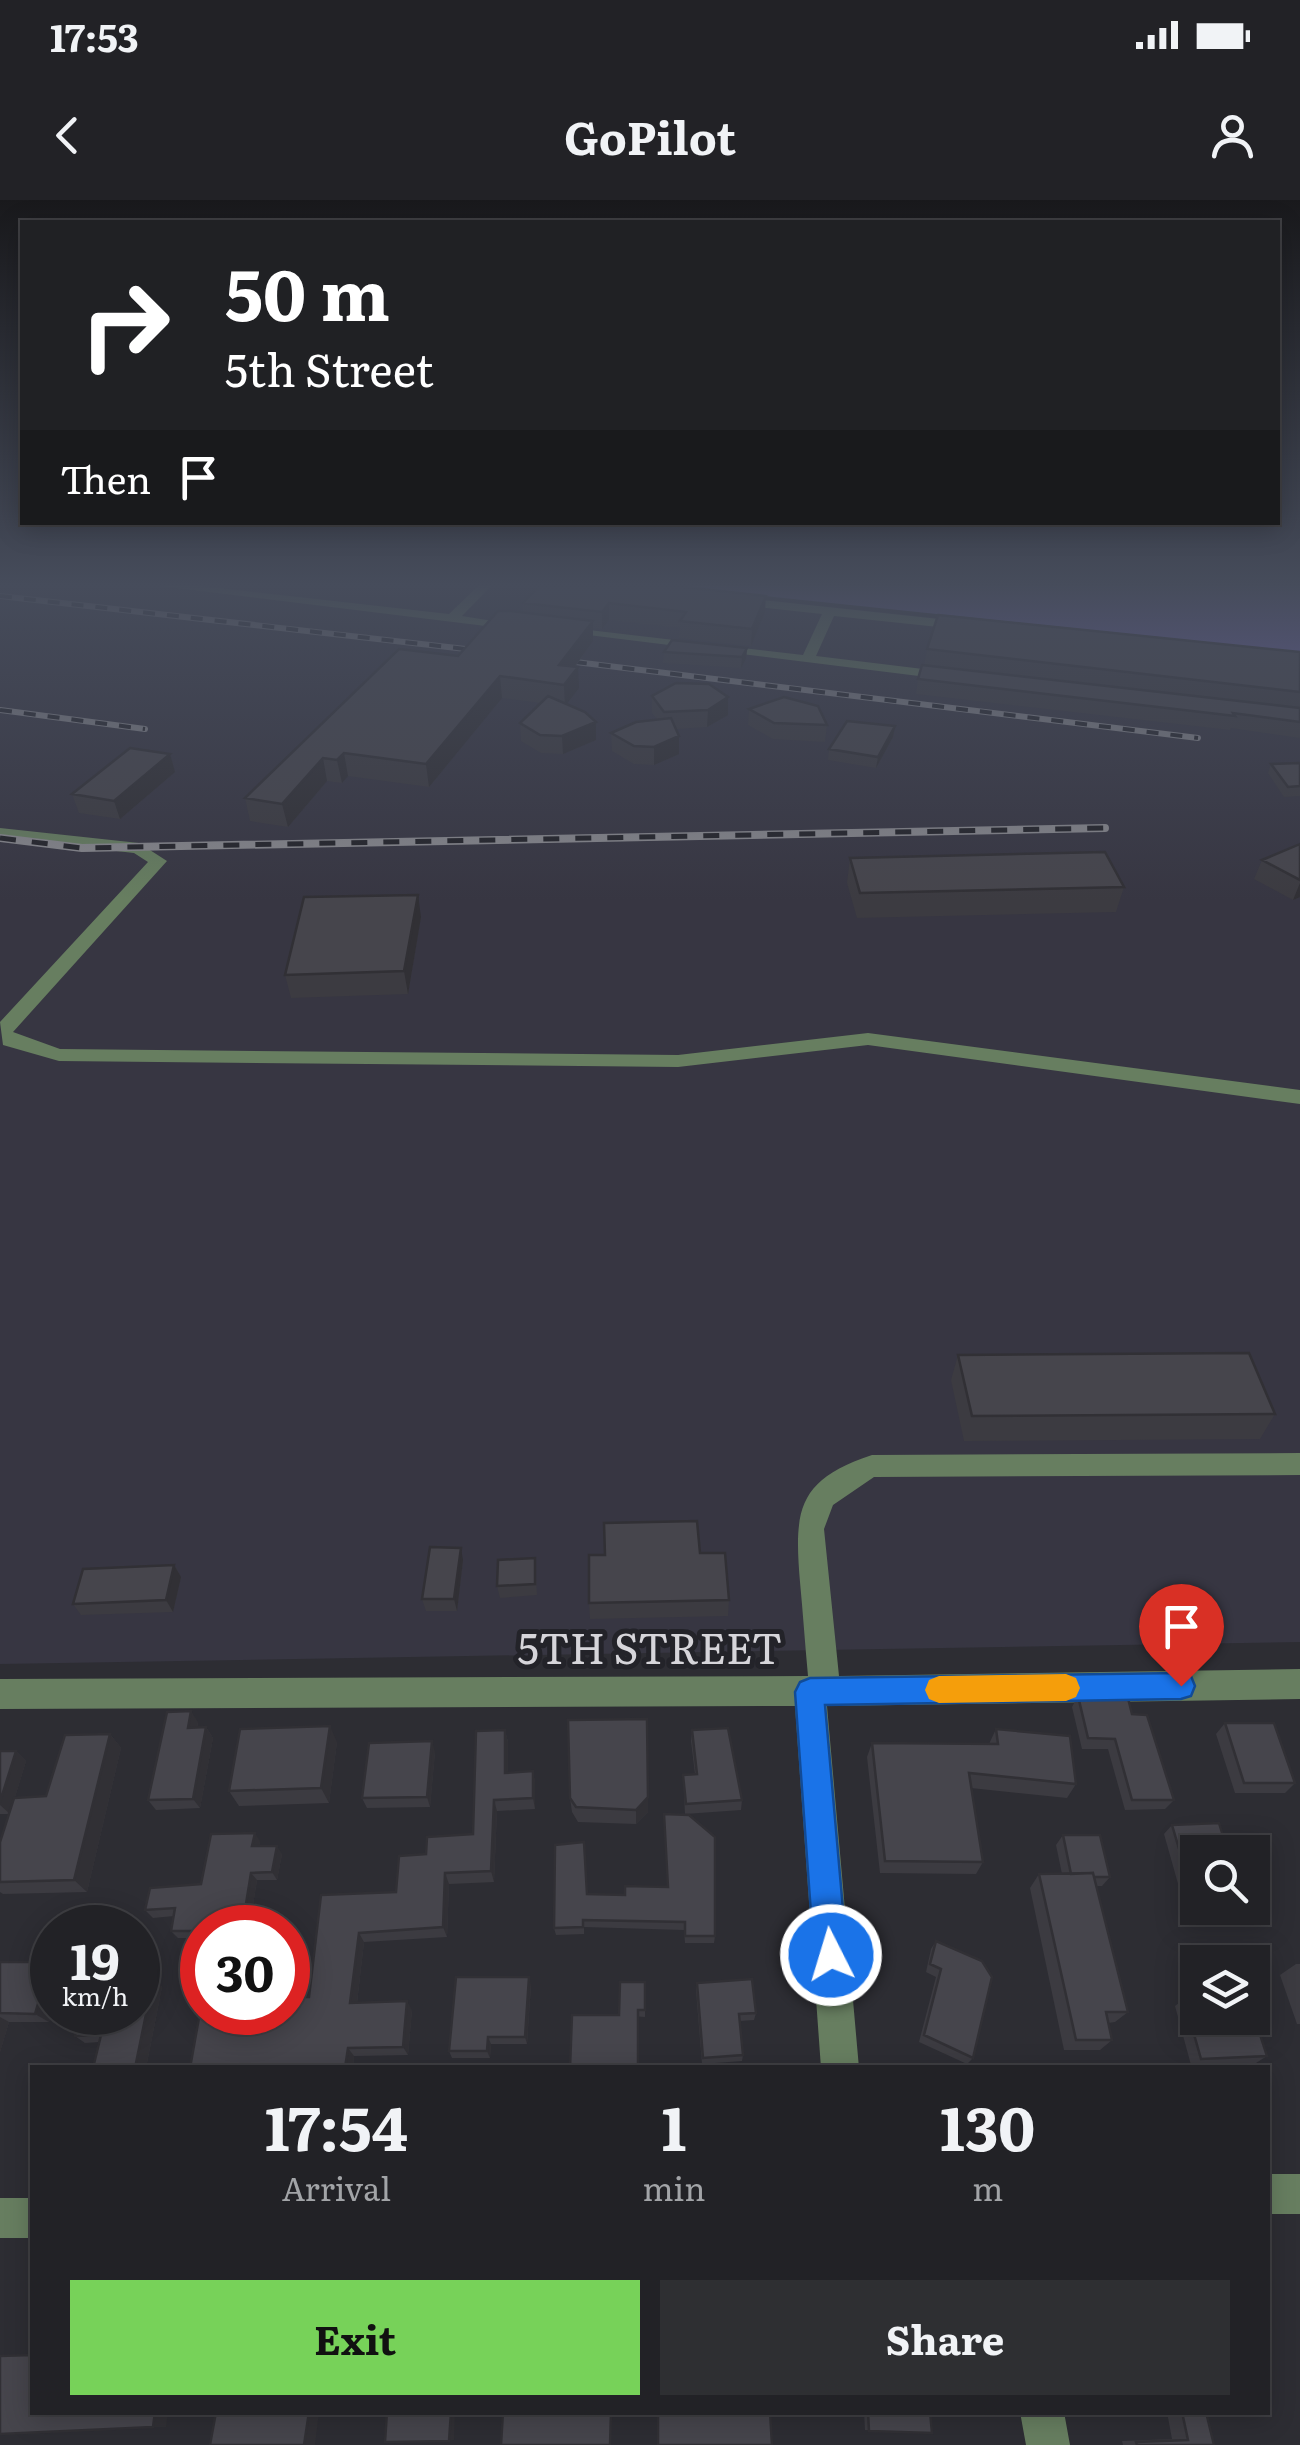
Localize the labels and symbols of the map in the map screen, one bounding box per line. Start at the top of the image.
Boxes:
pin [1139,1584,1224,1687]
street label: 5TH STREET [518,1615,782,1677]
position arrow [779,1903,883,2007]
speed limit sign: 30 [180,1905,310,2035]

